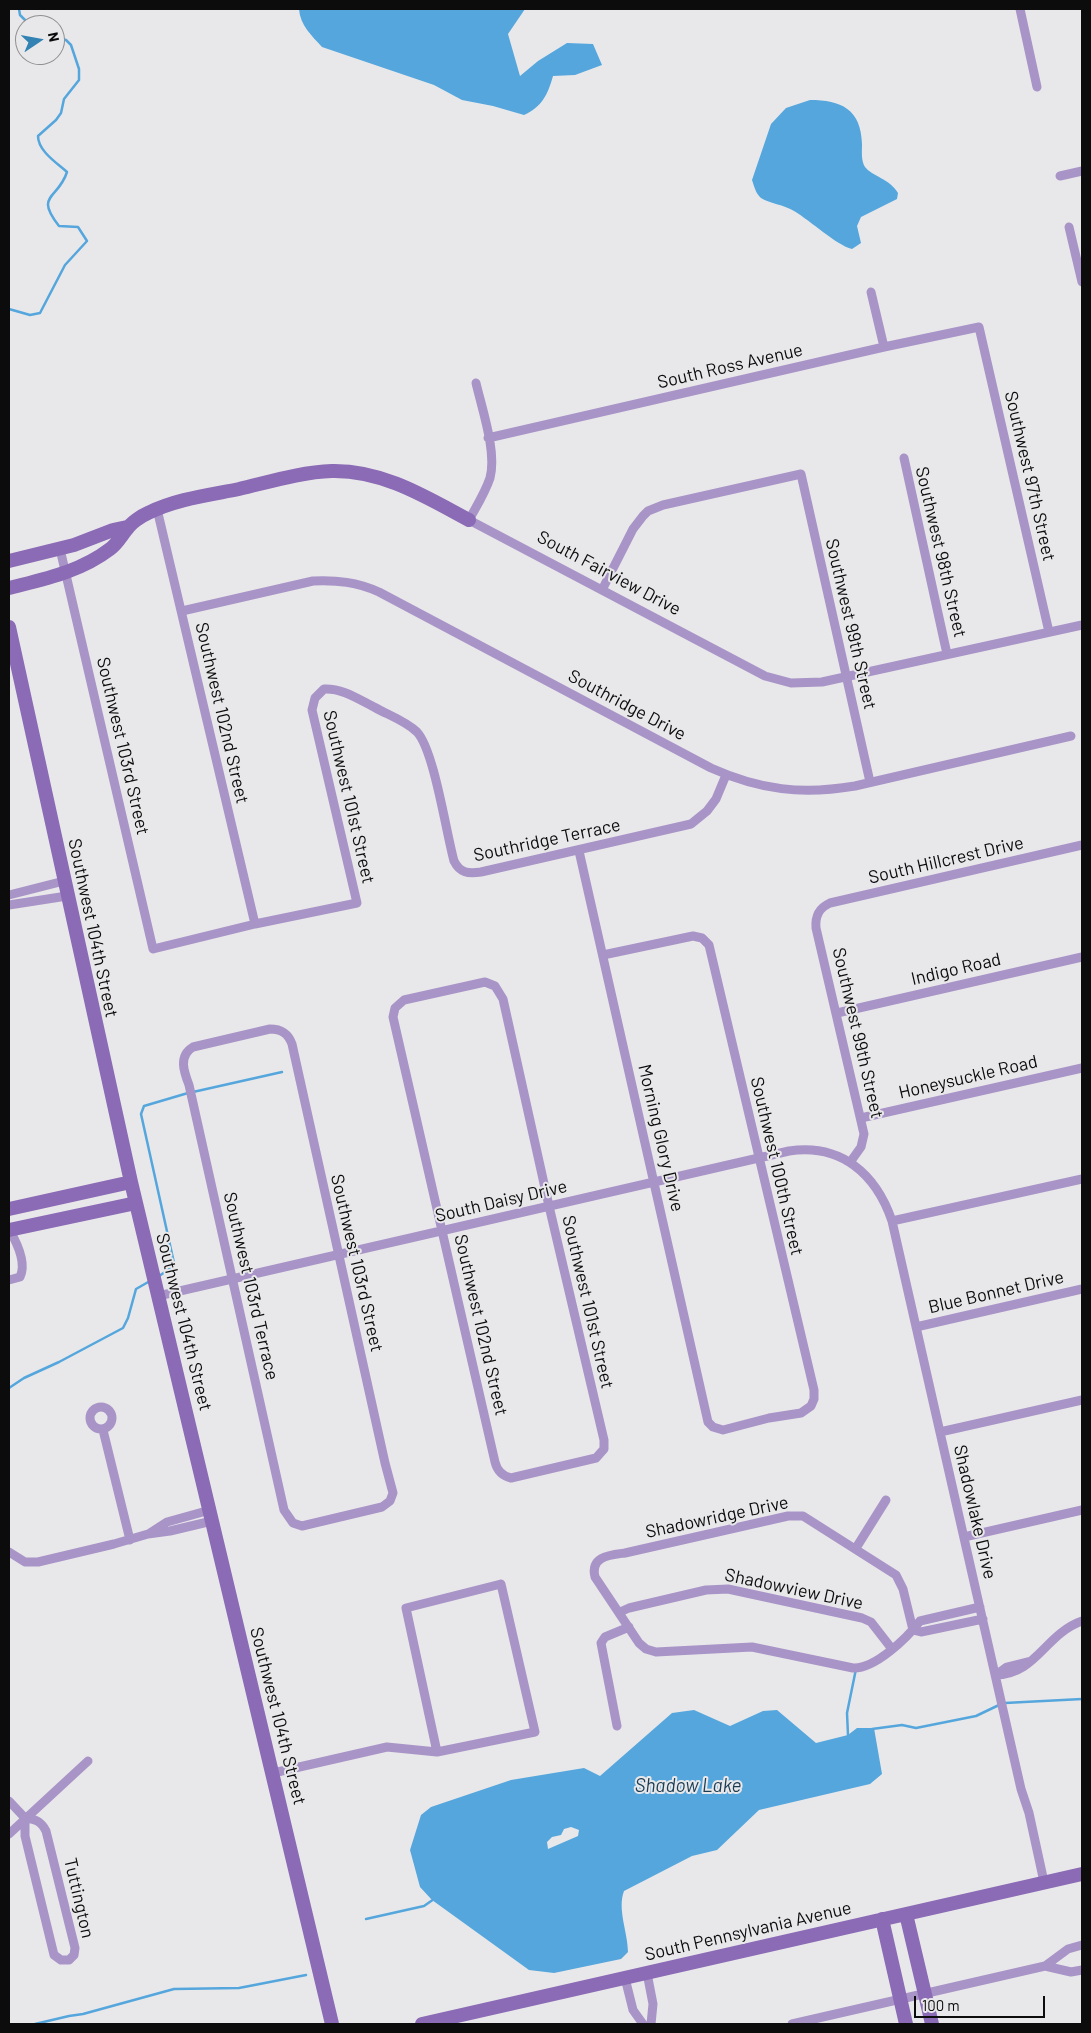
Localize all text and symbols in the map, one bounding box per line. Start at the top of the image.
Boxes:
north arrow [15,15,65,65]
text: N [45,31,63,43]
street label: South Ross Avenue [655,339,805,393]
street label: Southwest 97th Street [1000,389,1060,563]
street label: Southwest 98th Street [911,464,971,640]
street label: South Fairview Drive [534,526,684,620]
street label: Southwest 99th Street [821,536,881,712]
street label: Southwest 102nd Street [191,620,253,806]
street label: Southwest 103rd Street [92,655,154,837]
street label: Southridge Drive [564,665,690,745]
street label: Southwest 101st Street [319,708,379,886]
street label: Southridge Terrace [472,814,622,866]
street label: South Hillcrest Drive [866,832,1026,888]
street label: Southwest 104th Street [63,837,123,1019]
street label: Southwest 99th Street [828,945,888,1121]
street label: Indigo Road [909,948,1003,990]
street label: Honeysuckle Road [896,1050,1040,1104]
street label: Morning Glory Drive [634,1062,688,1214]
street label: Southwest 100th Street [746,1075,808,1257]
street label: Southwest 103rd Street [326,1172,388,1354]
street label: South Daisy Drive [433,1175,569,1227]
street label: Southwest 103rd Terrace [219,1190,283,1382]
street label: Southwest 101st Street [558,1213,618,1391]
street label: Southwest 104th Street [151,1231,217,1413]
street label: Southwest 102nd Street [450,1232,512,1418]
street label: Blue Bonnet Drive [926,1266,1066,1318]
street label: Shadowlake Drive [949,1443,1001,1581]
street label: Shadowridge Drive [644,1491,790,1543]
street label: Shadowview Drive [723,1564,865,1614]
street label: Southwest 104th Street [245,1625,311,1807]
water label: Shadow Lake [635,1775,741,1797]
street label: Tuttington [59,1856,99,1940]
street label: South Pennsylvania Avenue [643,1897,853,1965]
scale bar [916,1986,1047,2018]
text: 100 m [922,1996,960,2014]

